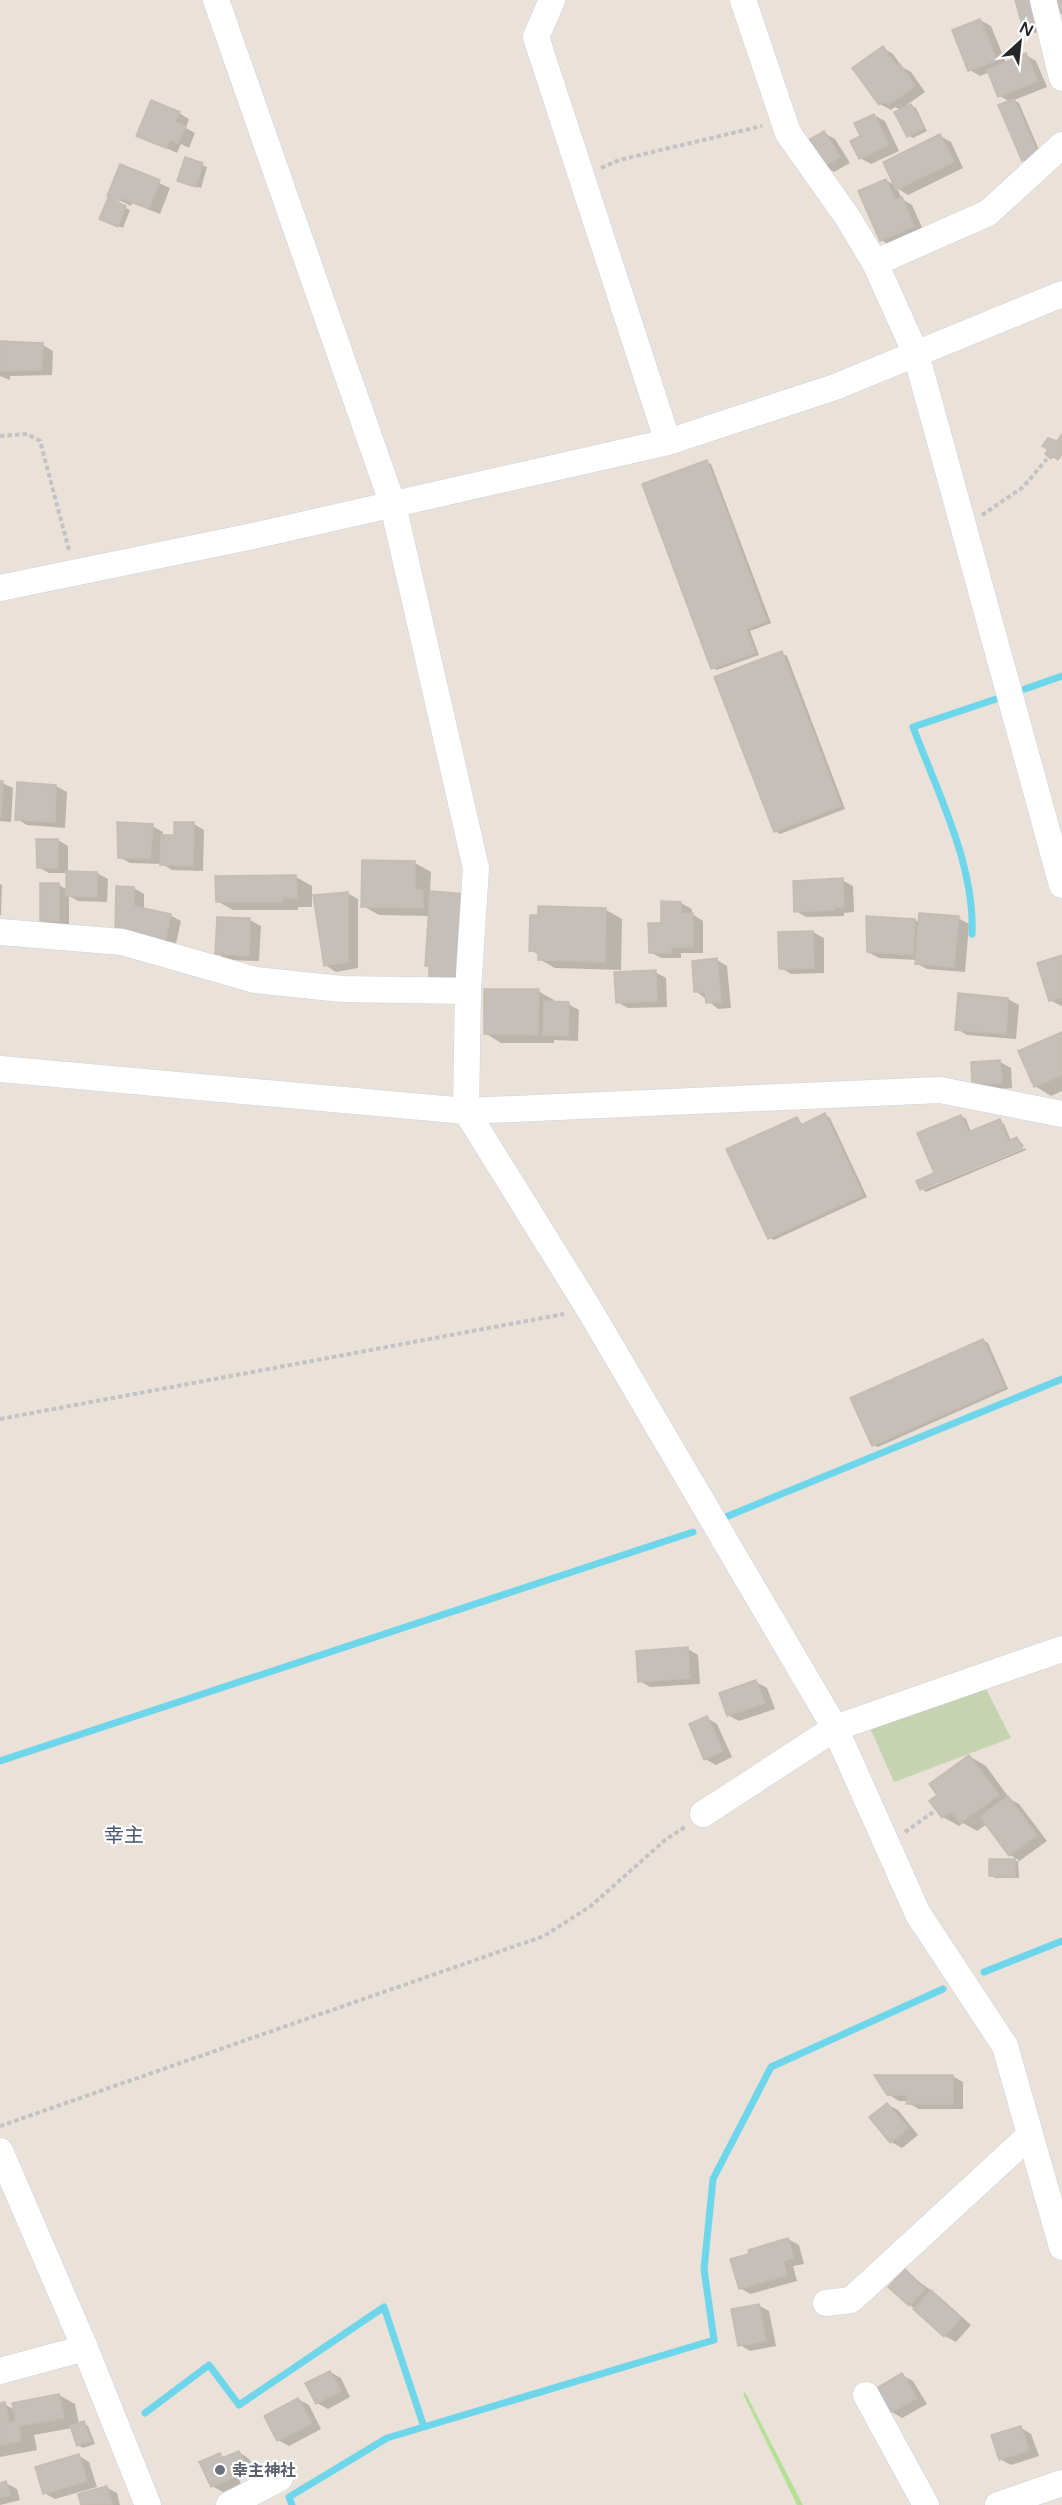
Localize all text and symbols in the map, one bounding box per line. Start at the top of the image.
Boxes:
north arrow [990,12,1050,72]
text: N [1016,18,1037,41]
district label: 幸主 [104,1824,144,1848]
place label: 幸主神社 [232,2461,296,2481]
marker: 幸主神社 [213,2463,227,2477]

